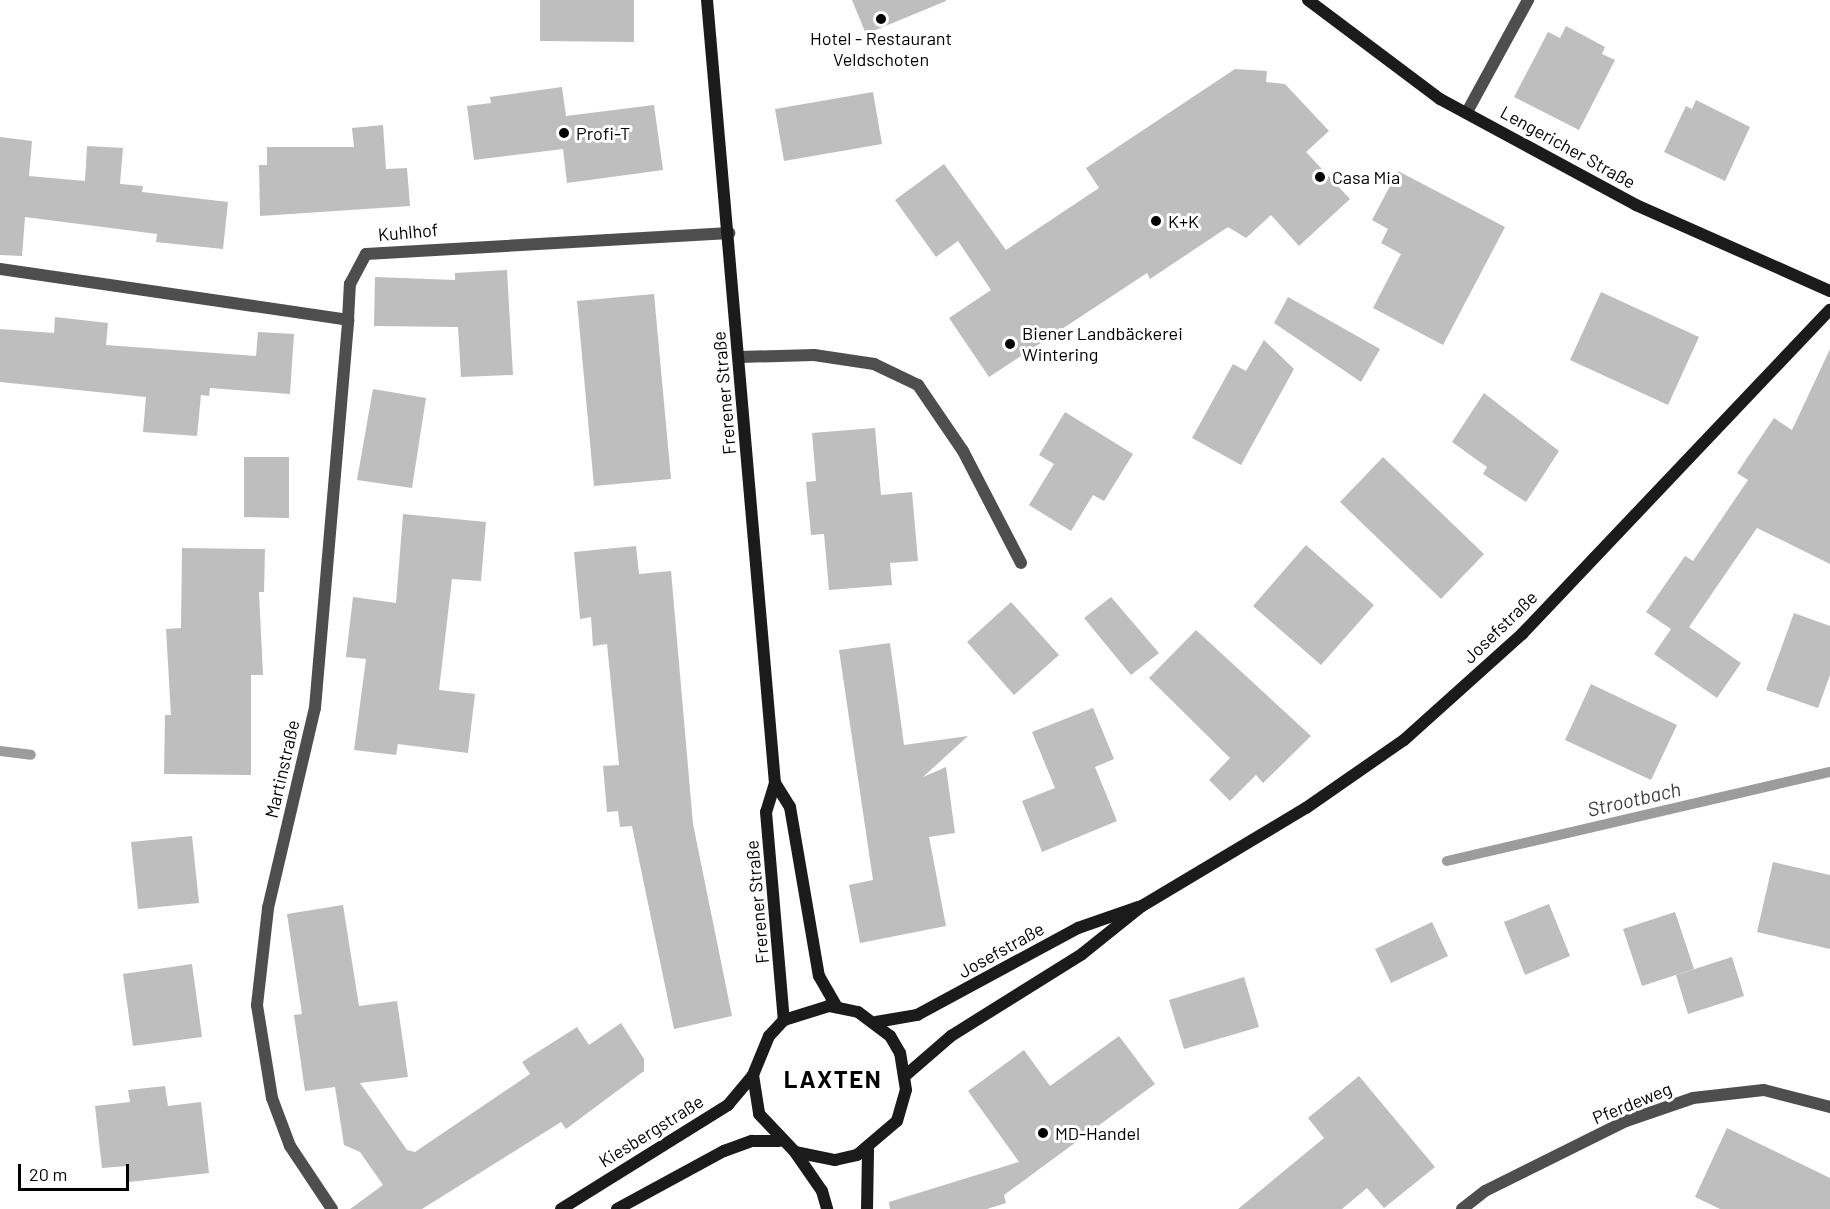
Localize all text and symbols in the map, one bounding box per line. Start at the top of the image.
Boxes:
marker: Hotel - Restaurant Veldschoten [874,12,888,26]
place label: Hotel - Restaurant Veldschoten [810,28,952,70]
street label: Lengericher Straße [1497,101,1639,193]
place label: Profi-T [576,122,630,144]
marker: Profi-T [557,126,571,140]
place label: Casa Mia [1332,166,1400,188]
marker: Casa Mia [1313,170,1327,184]
place label: K+K [1168,210,1199,232]
marker: K+K [1149,214,1163,228]
street label: Kuhlhof [377,219,439,245]
place label: Biener Landbäckerei Wintering [1022,323,1183,366]
street label: Frerener Straße [708,330,740,456]
marker: Biener Landbäckerei Wintering [1003,337,1017,351]
street label: Josefstraße [1458,586,1542,668]
street label: Martinstraße [260,718,304,820]
water label: Strootbach [1585,777,1683,821]
street label: Frerener Straße [741,839,773,965]
street label: Josefstraße [954,918,1048,982]
district label: LAXTEN [784,1065,882,1093]
street label: Pferdeweg [1589,1077,1675,1129]
street label: Kiesbergstraße [595,1090,707,1172]
place label: MD-Handel [1055,1122,1140,1144]
marker: MD-Handel [1036,1126,1050,1140]
scale bar [21,1152,132,1190]
text: 20 m [29,1163,67,1185]

